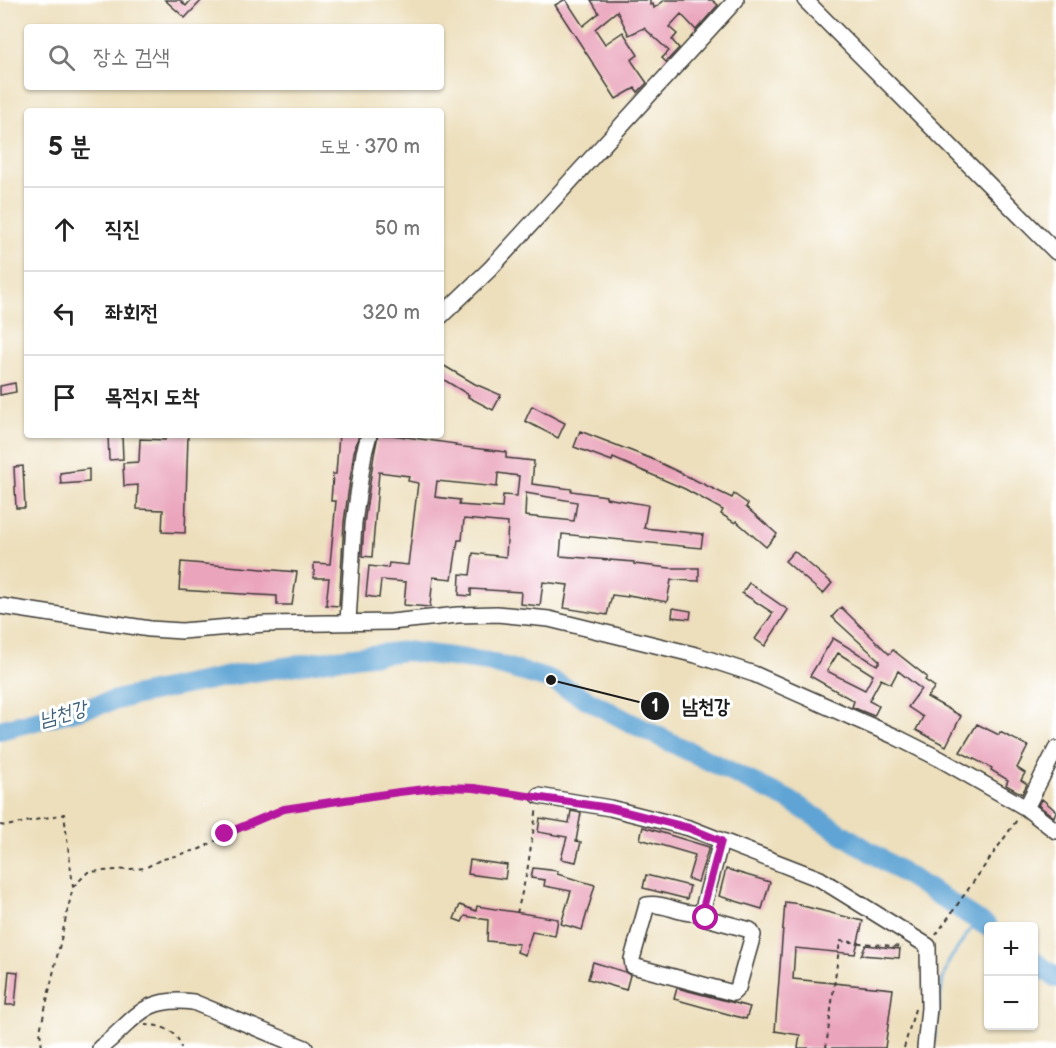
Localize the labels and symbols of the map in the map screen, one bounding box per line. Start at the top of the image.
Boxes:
callout: 남천강 [640,687,742,725]
water label: 남천강 [37,695,92,732]
text: 남천강 [682,695,730,719]
text: 1 [651,696,659,717]
route end [211,820,237,846]
route start [692,904,718,930]

